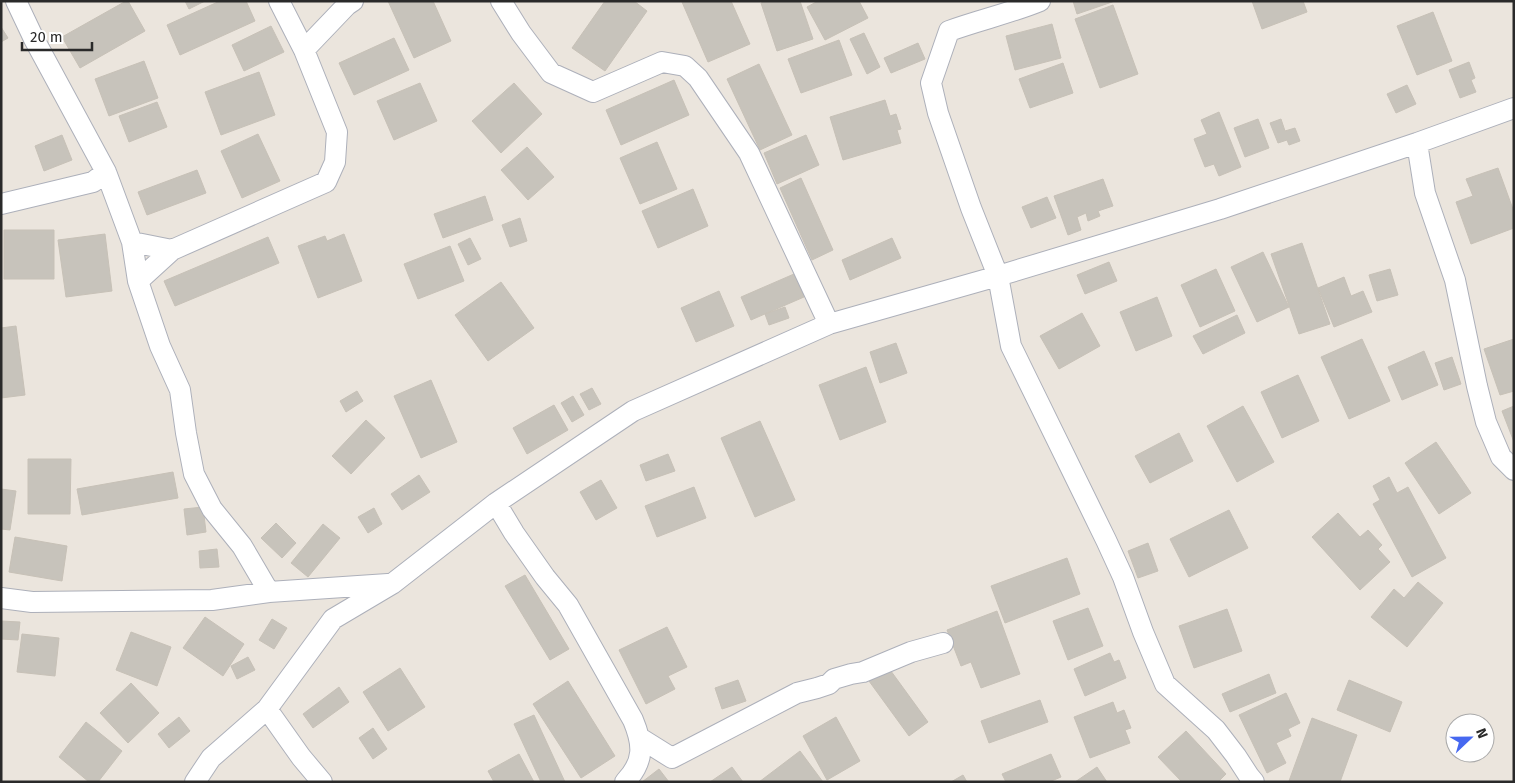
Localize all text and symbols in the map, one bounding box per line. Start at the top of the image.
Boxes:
scale bar [22,20,92,52]
text: 20 m [30,28,63,46]
north arrow [1445,713,1495,763]
text: N [1472,726,1491,741]

